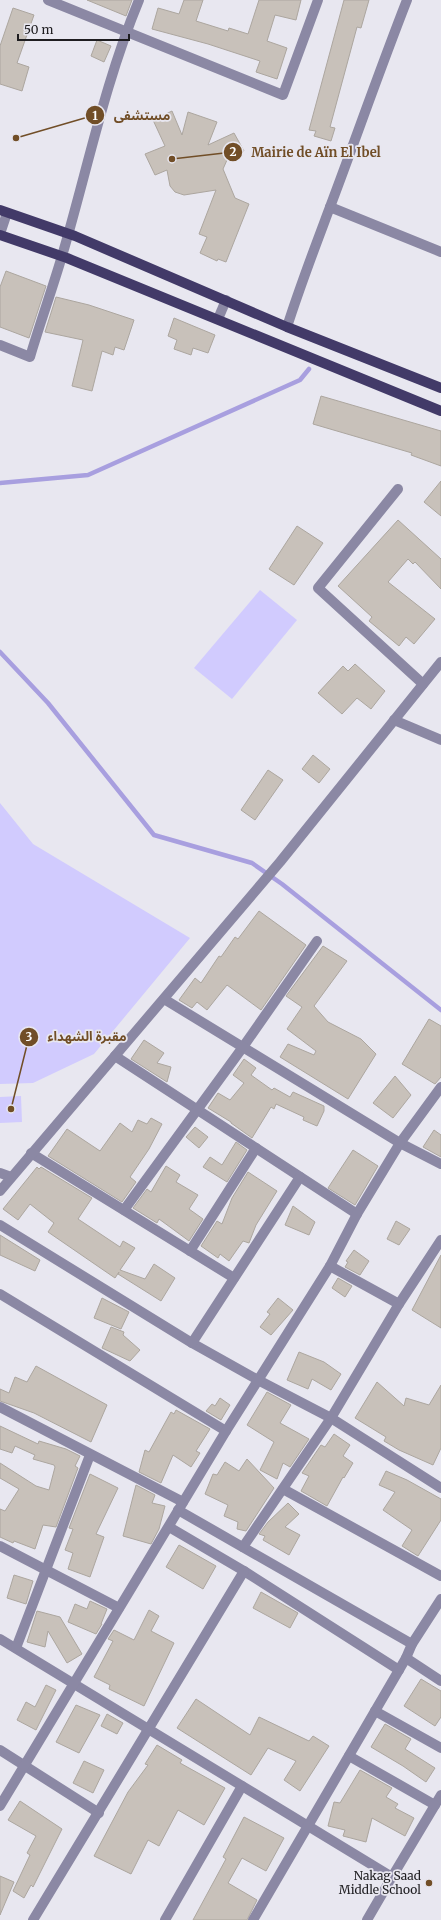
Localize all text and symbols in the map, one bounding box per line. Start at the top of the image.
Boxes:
scale bar [18,16,129,42]
text: 50 m [24,22,53,37]
callout: مستشفى [85,103,178,128]
text: مستشفى [114,107,170,124]
text: 1 [92,108,98,123]
callout: Mairie de Aïn El Ibel [223,140,389,165]
text: 2 [229,144,237,159]
text: Mairie de Aïn El Ibel [251,144,381,161]
callout: مقبرة الشهداء [19,1024,134,1049]
text: مقبرة الشهداء [47,1028,127,1045]
text: 3 [26,1029,33,1044]
place label: Nakag Saad Middle School [339,1868,421,1897]
marker: Nakag Saad Middle School [424,1878,434,1888]

